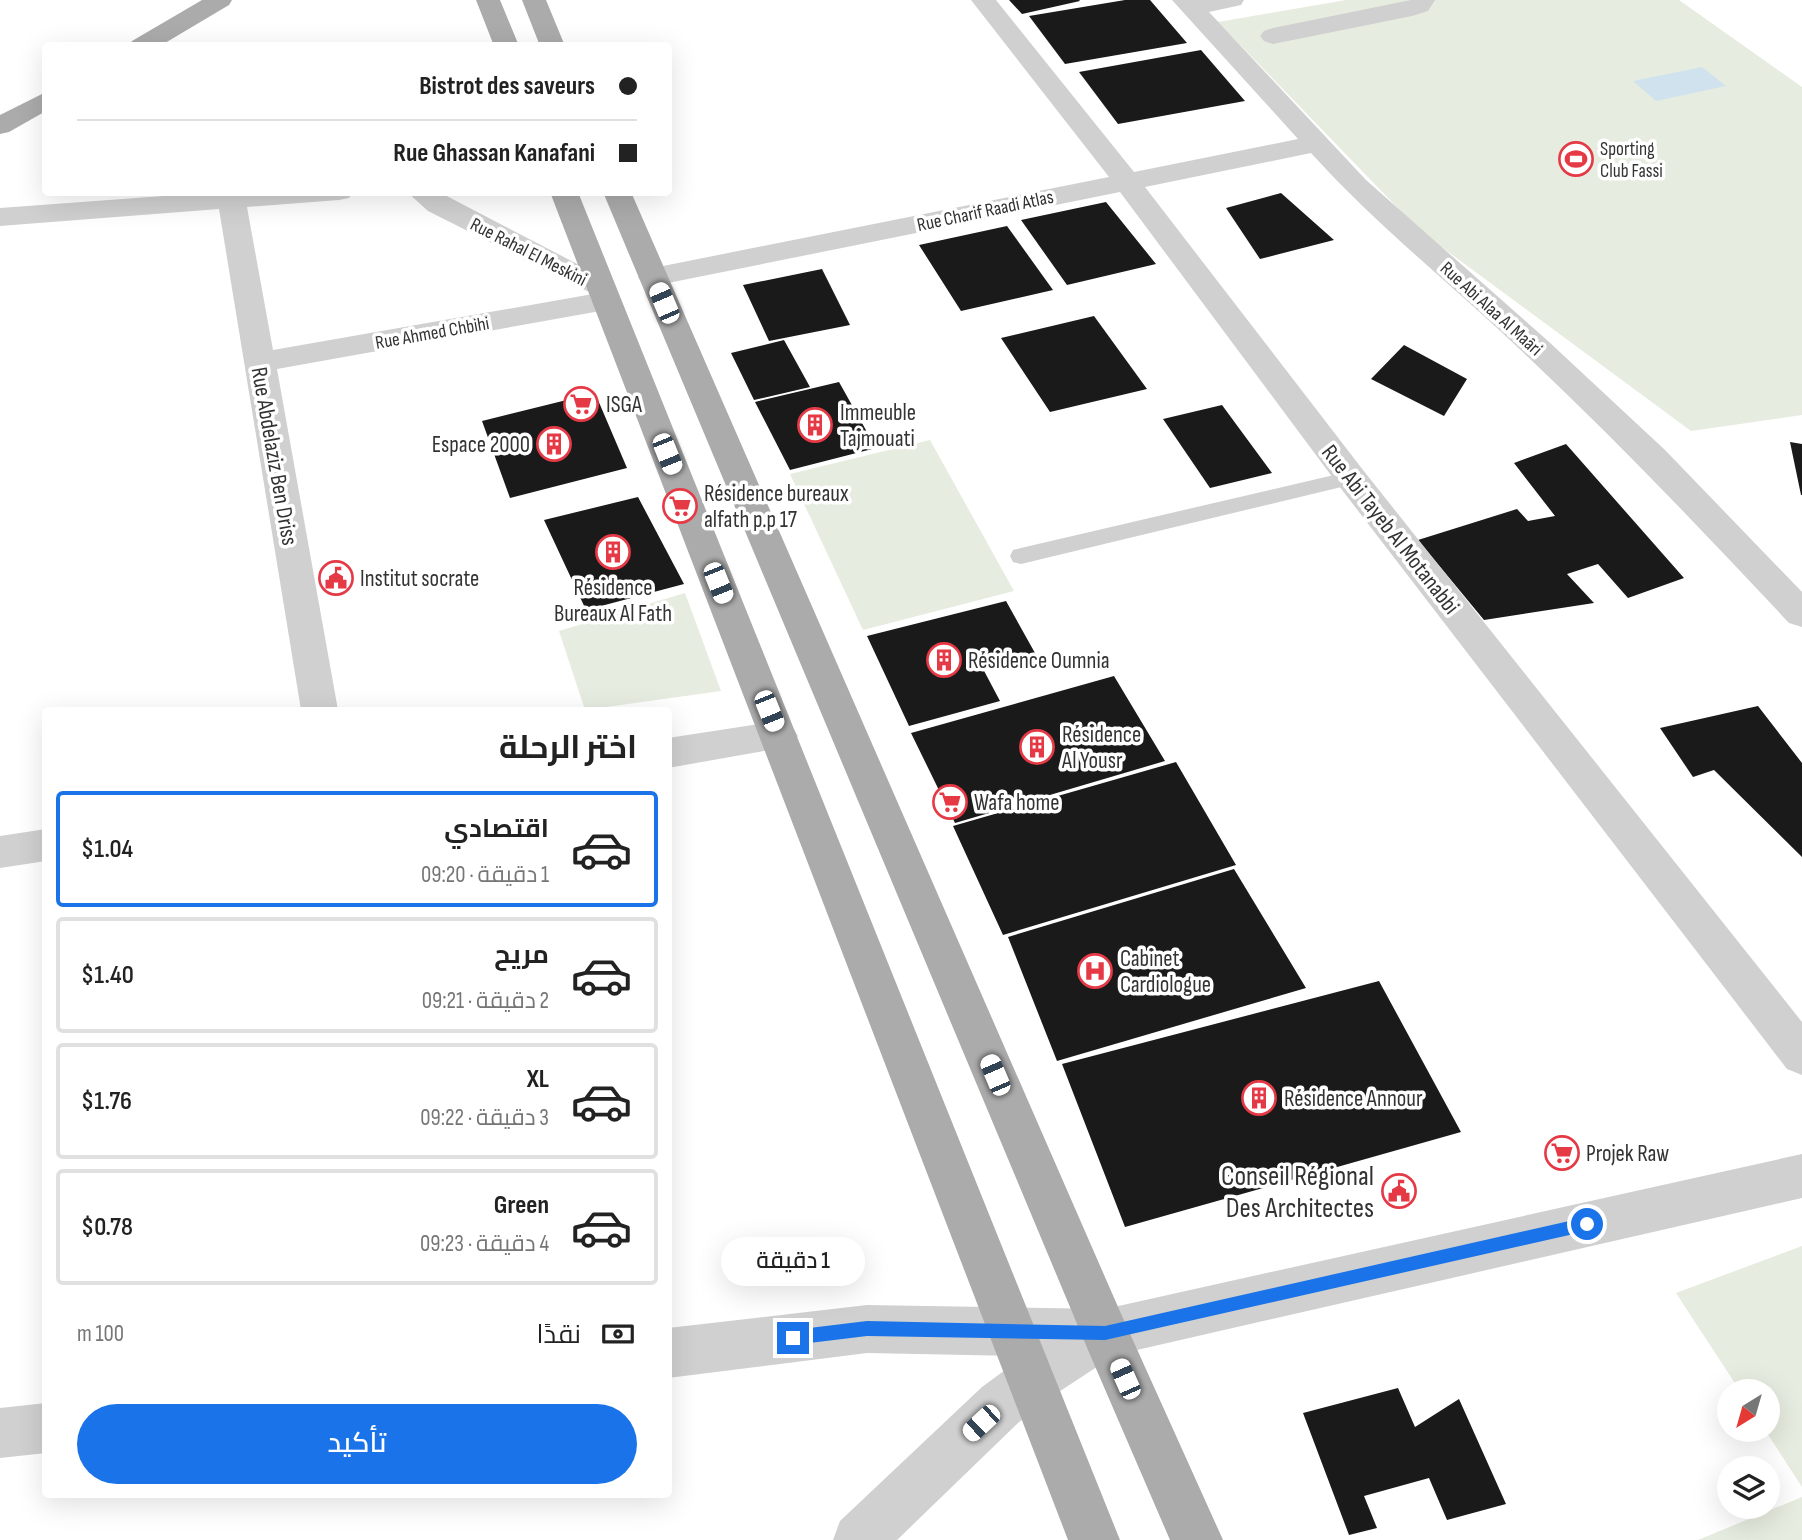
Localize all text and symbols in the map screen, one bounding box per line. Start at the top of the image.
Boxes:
text: Bistrot des saveurs [419,71,595,102]
text: Rue Ghassan Kanafani [393,138,595,169]
place label: Sporting Club Fassi [1600,138,1663,183]
sports icon: Sporting Club Fassi [1557,140,1595,178]
street label: Rue Charif Raadi Atlas [915,186,1056,237]
street label: Rue Rahal El Meskini [466,213,590,292]
street label: Rue Abi Alaa Al Maâri [1435,257,1547,361]
car [647,280,682,326]
street label: Rue Ahmed Chbihi [374,312,491,355]
street label: Rue Abdelaziz Ben Driss [245,365,303,548]
supermarket icon: ISGA [562,385,600,423]
place label: ISGA [606,391,642,419]
place label: Immeuble Tajmouati [840,399,916,453]
building icon: Immeuble Tajmouati [796,406,834,444]
building icon: Espace 2000 [535,425,573,463]
place label: Espace 2000 [432,431,530,459]
car [650,431,685,477]
street label: Rue Abi Tayeb Al Motanabbi [1315,439,1465,620]
place label: Résidence bureaux alfath p.p 17 [704,480,849,534]
supermarket icon: Résidence bureaux alfath p.p 17 [661,487,699,525]
building icon: Résidence Bureaux Al Fath [594,533,632,571]
public building icon: Institut socrate [317,559,355,597]
car [701,560,736,606]
place label: Institut socrate [360,565,479,593]
place label: Résidence Bureaux Al Fath [554,574,672,628]
building icon: Résidence Oumnia [925,641,963,679]
place label: Résidence Oumnia [968,647,1110,675]
car [752,688,787,734]
place label: Résidence Al Yousr [1061,721,1141,775]
building icon: Résidence Al Yousr [1018,728,1056,766]
text: اختر الرحلة [499,729,637,768]
supermarket icon: Wafa home [931,783,969,821]
place label: Wafa home [974,789,1060,817]
text: اقتصادي [444,814,549,845]
icon: car [570,818,633,881]
text: $1.04 [81,834,133,865]
text: 1 دقيقة · 09:20 [421,861,549,889]
text: مريح [494,940,549,971]
icon: car [570,944,633,1007]
place label: Cabinet Cardiologue [1120,945,1211,999]
hospital icon: Cabinet Cardiologue [1076,952,1114,990]
text: $1.40 [81,960,134,991]
text: 2 دقيقة · 09:21 [422,987,549,1015]
car [978,1052,1013,1098]
text: XL [527,1064,549,1095]
icon: car [570,1070,633,1133]
building icon: Résidence Annour [1240,1079,1278,1117]
place label: Résidence Annour [1284,1085,1423,1113]
text: $1.76 [81,1086,132,1117]
text: 3 دقيقة · 09:22 [420,1104,549,1132]
supermarket icon: Projek Raw [1543,1134,1581,1172]
place label: Projek Raw [1586,1140,1669,1168]
place label: Conseil Régional Des Architectes [1221,1160,1374,1225]
public building icon: Conseil Régional Des Architectes [1380,1172,1418,1210]
text: Green [494,1190,549,1221]
icon: car [570,1196,633,1259]
route start [1571,1208,1603,1240]
text: $0.78 [81,1212,133,1243]
text: 4 دقيقة · 09:23 [420,1230,549,1258]
callout: 1 دقيقة [721,1236,865,1286]
text: 1 دقيقة [756,1247,830,1275]
icon: cash [599,1315,637,1353]
text: 100 m [77,1320,124,1348]
text: نقدًا [537,1320,581,1351]
route end [777,1322,809,1354]
car [1107,1356,1144,1402]
north arrow [1717,1379,1780,1442]
map controls [1717,1379,1780,1519]
car [959,1401,1004,1445]
button: تأكيد [77,1404,637,1484]
button: layers [1717,1456,1780,1519]

